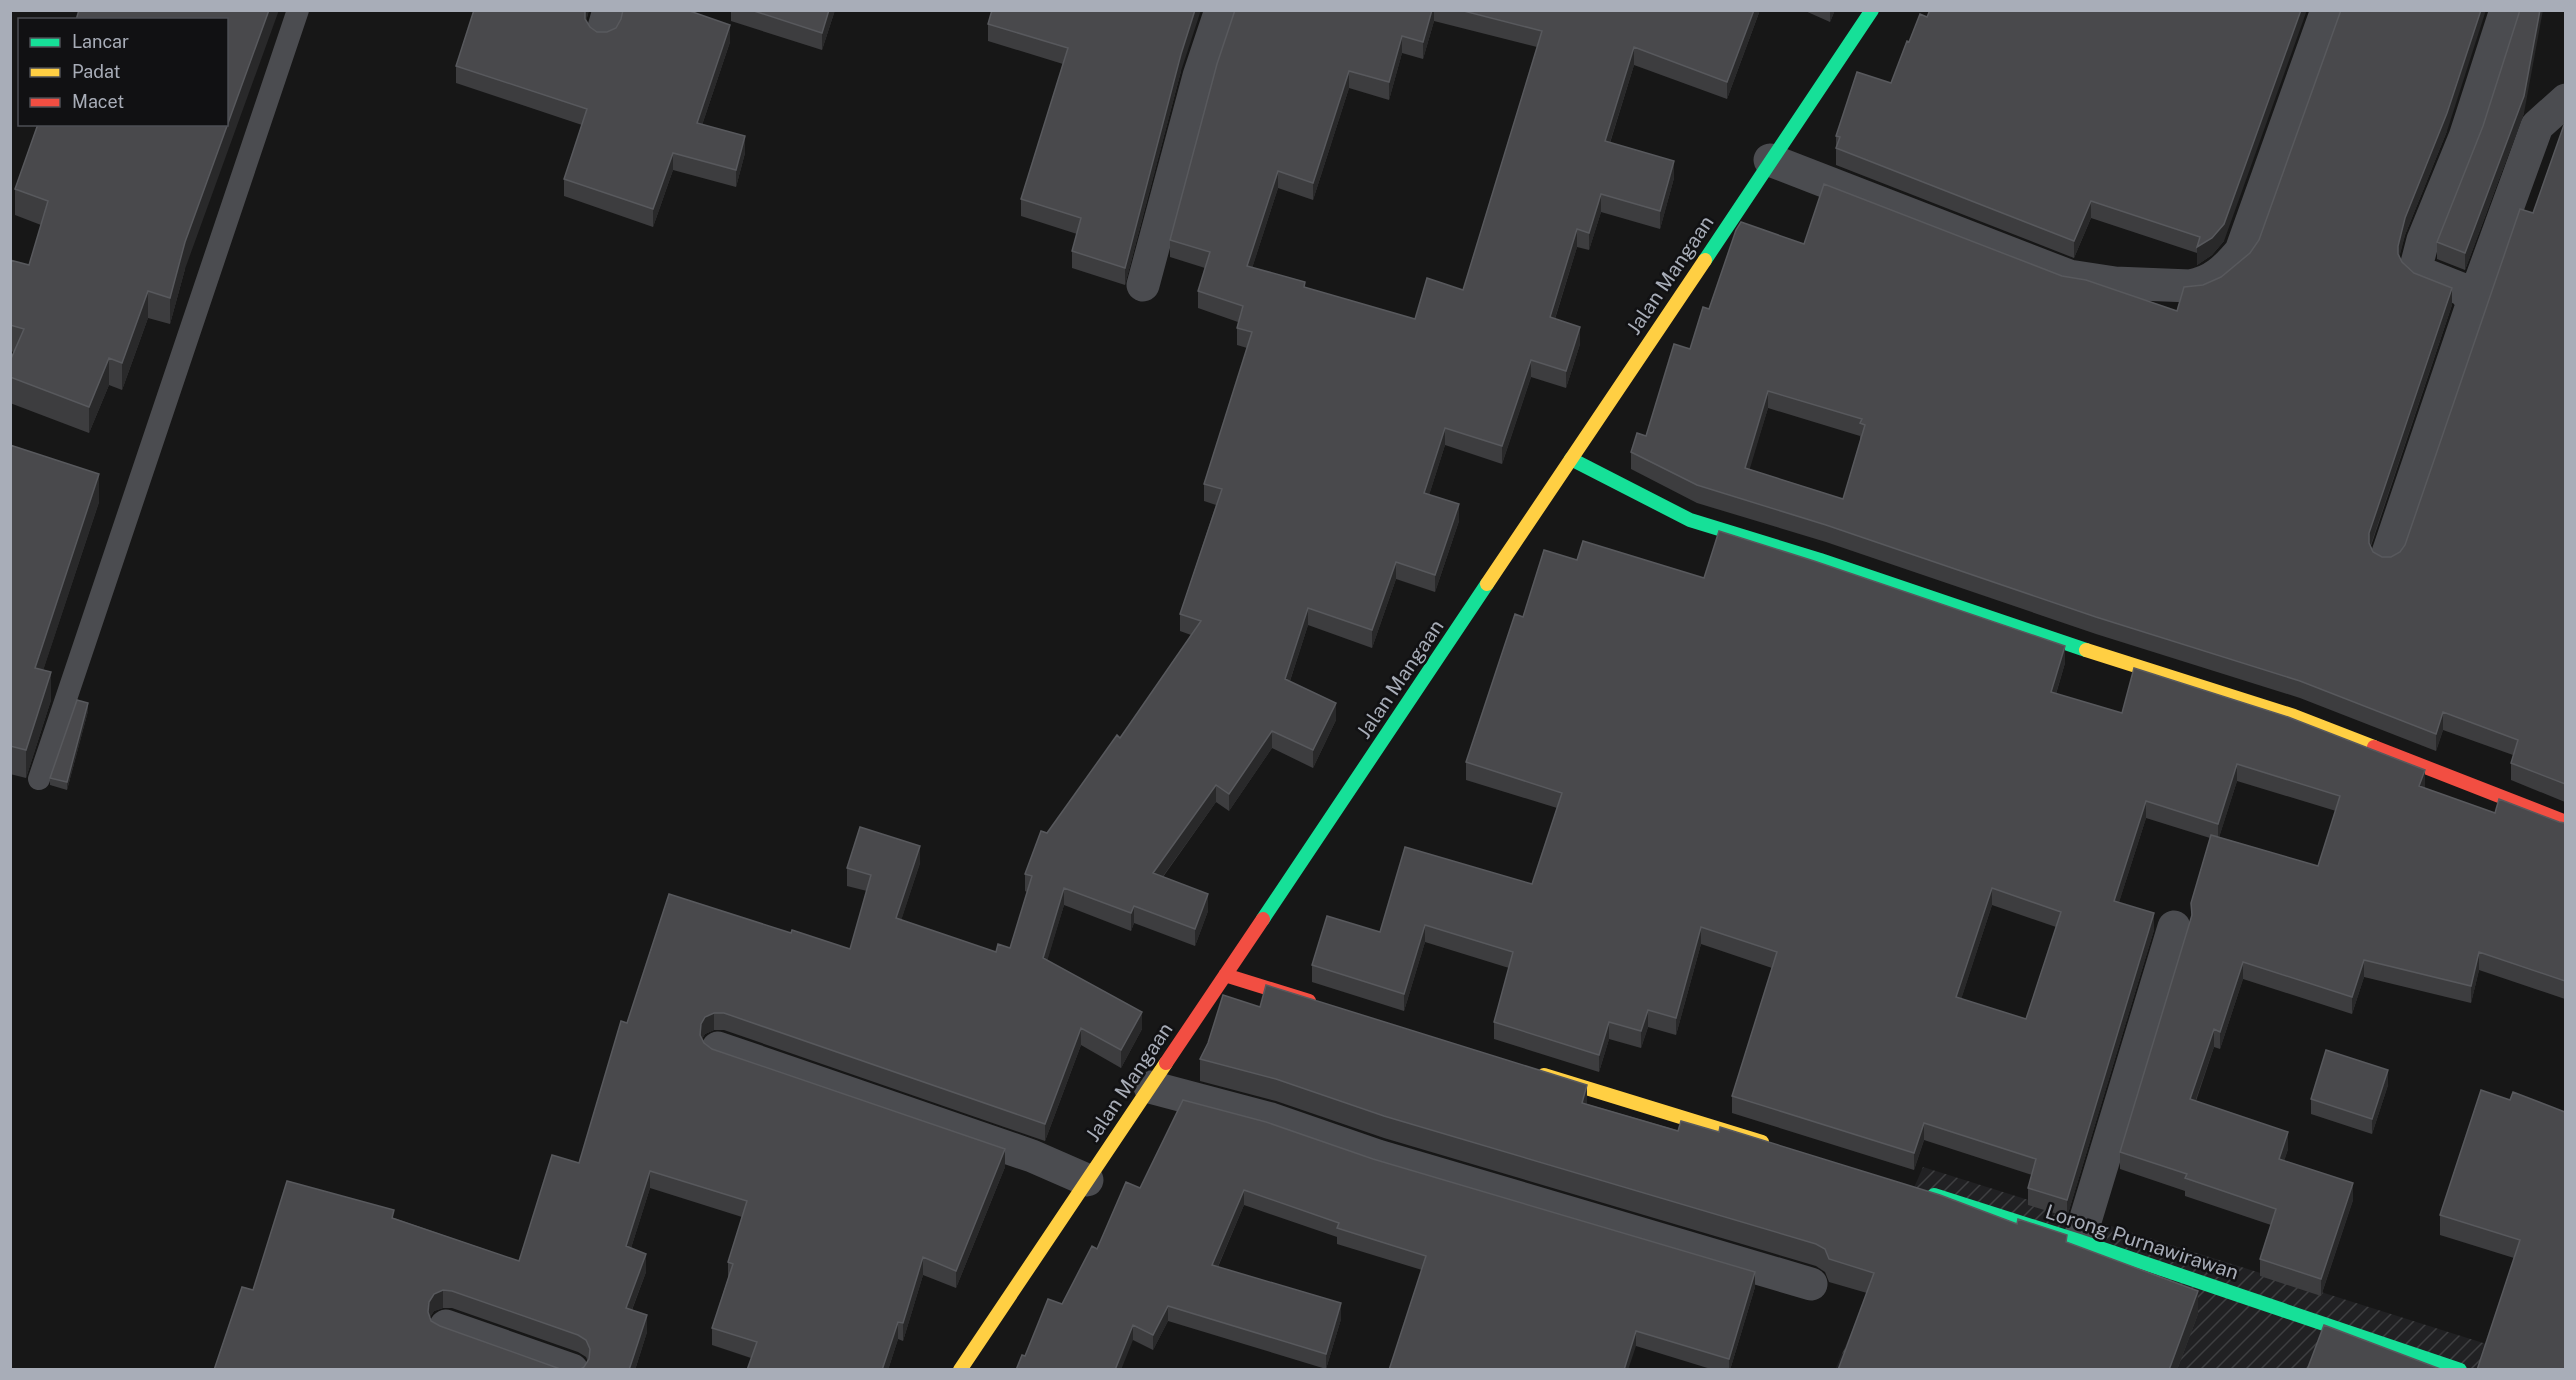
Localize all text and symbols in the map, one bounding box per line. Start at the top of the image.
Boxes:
legend [18,18,228,126]
text: Lancar [72,31,129,52]
text: Padat [72,61,121,82]
text: Macet [72,91,124,112]
street label: Jalan Mangaan [1621,211,1719,339]
street label: Jalan Mangaan [1351,615,1449,743]
street label: Jalan Mangaan [1080,1018,1178,1146]
street label: Lorong Purnawirawan [2042,1199,2242,1285]

